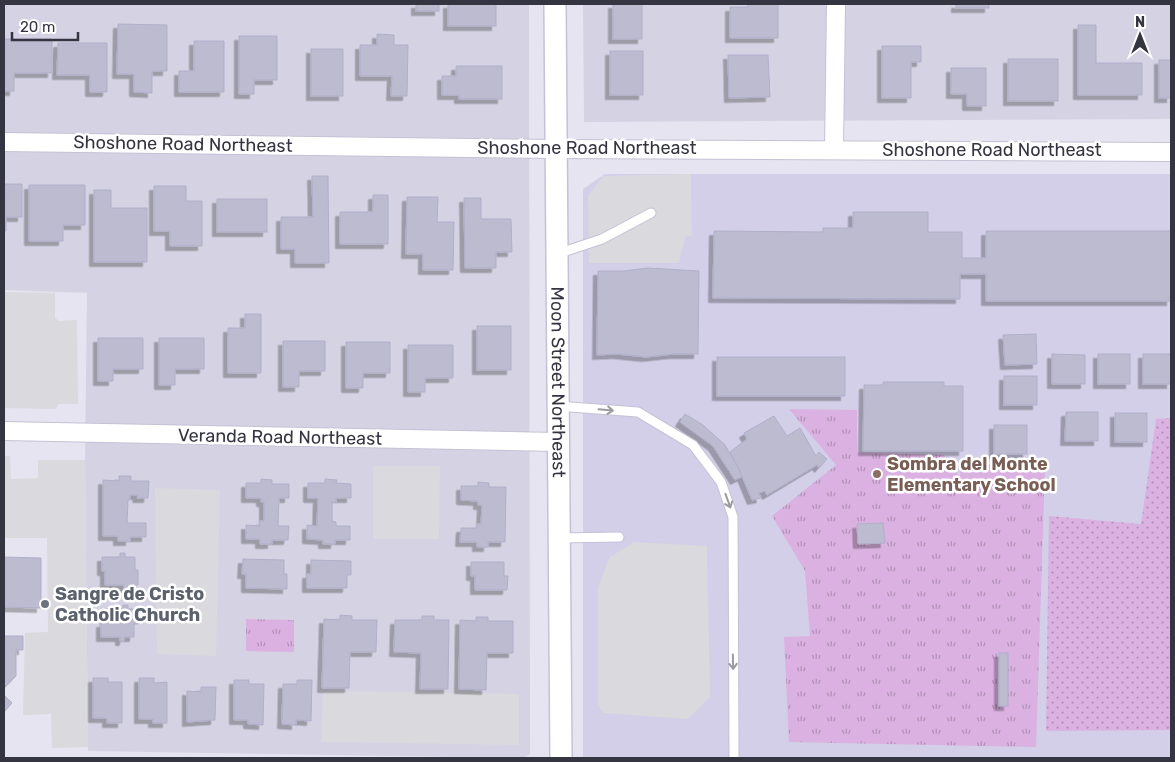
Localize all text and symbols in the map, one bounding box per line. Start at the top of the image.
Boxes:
scale bar [12,10,79,42]
north arrow [1115,10,1165,60]
text: N [1135,14,1145,31]
text: 20 m [20,18,55,36]
street label: Shoshone Road Northeast [73,131,293,157]
street label: Shoshone Road Northeast [477,137,697,159]
street label: Shoshone Road Northeast [882,139,1102,161]
street label: Moon Street Northeast [546,286,570,477]
one-way arrow [597,405,613,414]
street label: Veranda Road Northeast [178,424,382,450]
place label: Sombra del Monte Elementary School [887,453,1056,496]
marker: Sombra del Monte Elementary School [871,468,883,480]
one-way arrow [723,493,733,509]
place label: Sangre de Cristo Catholic Church [55,583,204,626]
marker: Sangre de Cristo Catholic Church [39,598,51,610]
one-way arrow [728,654,738,670]

